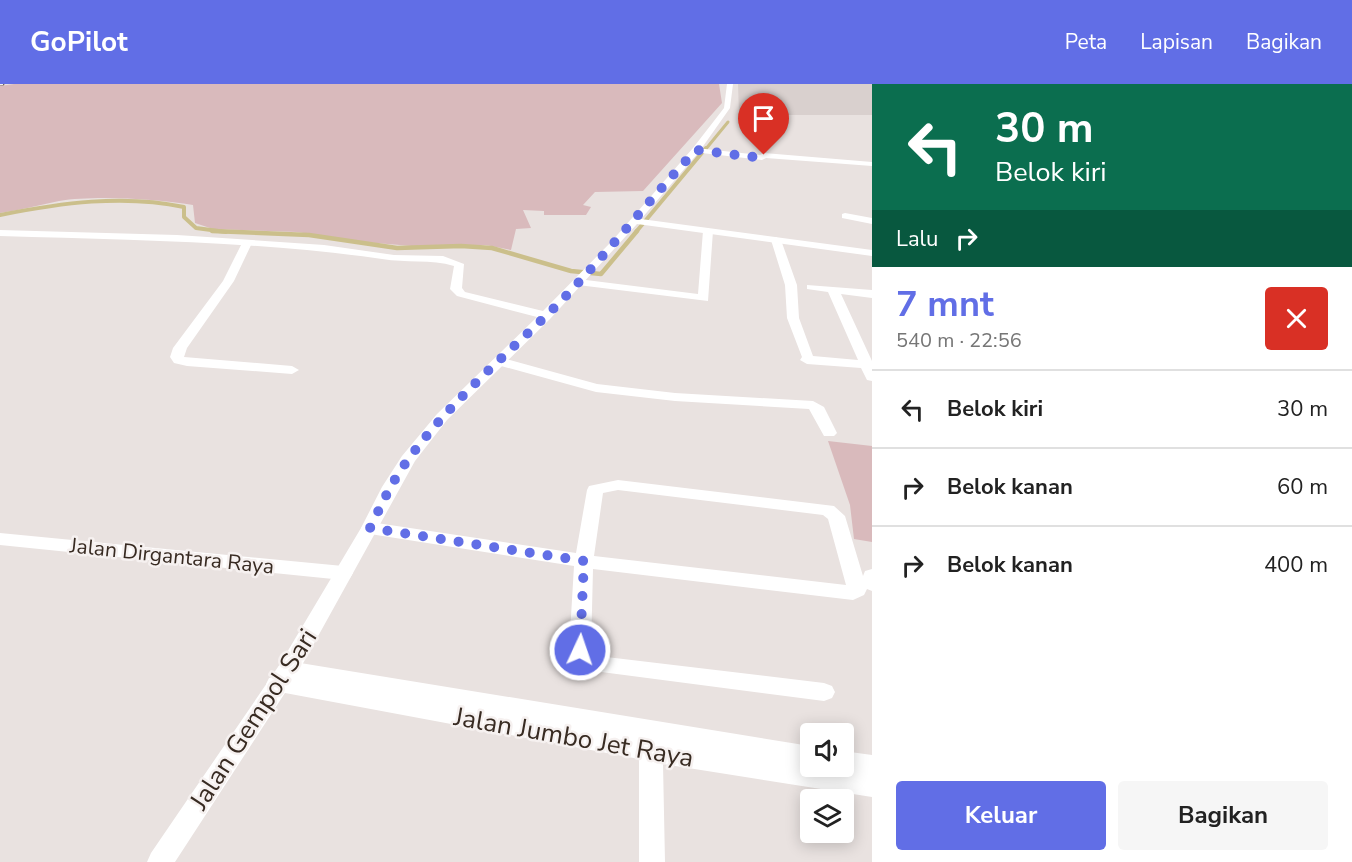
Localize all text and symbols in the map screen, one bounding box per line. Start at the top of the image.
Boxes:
text: GoPilot [30,23,128,61]
text: Peta [1065,28,1107,56]
text: Lapisan [1140,28,1213,56]
text: Bagikan [1246,28,1322,56]
pin [738,93,789,155]
text: 30 m [995,100,1094,157]
icon: arrive [747,102,780,135]
icon: left [896,108,974,186]
text: Belok kiri [995,154,1107,191]
icon: right [950,222,983,255]
text: Lalu [896,224,938,254]
text: 7 mnt [896,280,994,329]
button: close [1265,287,1328,350]
text: 540 m · 22:56 [896,327,1022,354]
icon: left [896,393,929,426]
text: Belok kiri [947,394,1043,424]
text: 30 m [1277,394,1328,424]
icon: right [896,471,929,504]
text: Belok kanan [947,472,1073,502]
text: 60 m [1277,472,1328,502]
street label: Jalan Dirgantara Raya [68,531,275,581]
icon: right [896,549,929,582]
text: Belok kanan [947,550,1073,580]
text: 400 m [1264,550,1328,580]
position arrow [548,618,612,682]
street label: Jalan Gempol Sari [181,622,325,817]
street label: Jalan Jumbo Jet Raya [450,699,696,776]
map controls [800,723,854,843]
button: sound [800,723,854,777]
button: Keluar [896,781,1106,850]
button: Bagikan [1118,781,1328,850]
button: layers [800,789,854,843]

